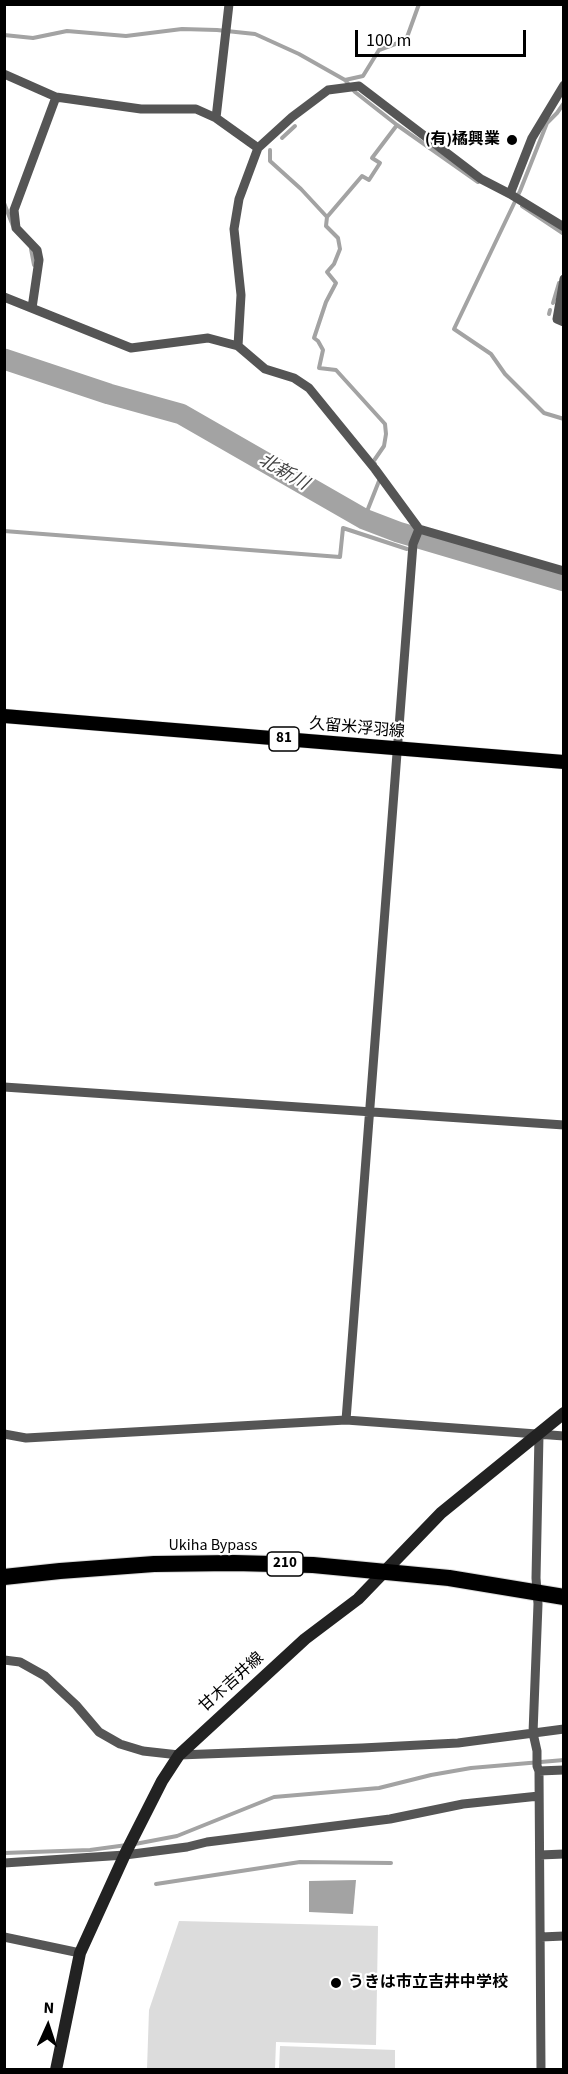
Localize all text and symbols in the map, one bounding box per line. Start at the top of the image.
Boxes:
scale bar [358,18,529,56]
text: 100 m [366,28,411,53]
place label: (有)橘興業 [425,130,500,150]
marker: (有)橘興業 [505,133,519,147]
water label: 北新川 [254,450,312,496]
street label: 久留米浮羽線 [308,715,406,743]
road number: 81 [269,727,299,751]
street label: Ukiha Bypass [169,1536,257,1556]
road number: 210 [267,1552,303,1576]
street label: 甘木吉井線 [196,1649,268,1717]
place label: うきは市立吉井中学校 [348,1973,508,1993]
marker: うきは市立吉井中学校 [329,1976,343,1990]
north arrow [18,1996,78,2056]
text: N [43,1997,55,2019]

